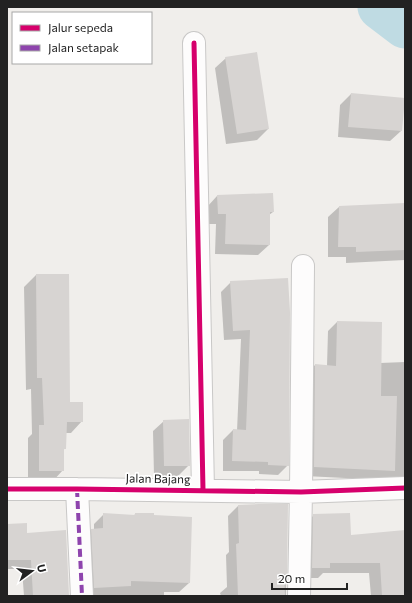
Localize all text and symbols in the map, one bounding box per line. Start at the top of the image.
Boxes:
legend [12,12,152,64]
text: Jalur sepeda [48,20,113,35]
text: Jalan setapak [48,40,120,55]
street label: Jalan Bajang [125,470,191,487]
north arrow [12,551,52,591]
text: U [35,563,49,574]
scale bar [272,565,347,591]
text: 20 m [278,571,305,585]

